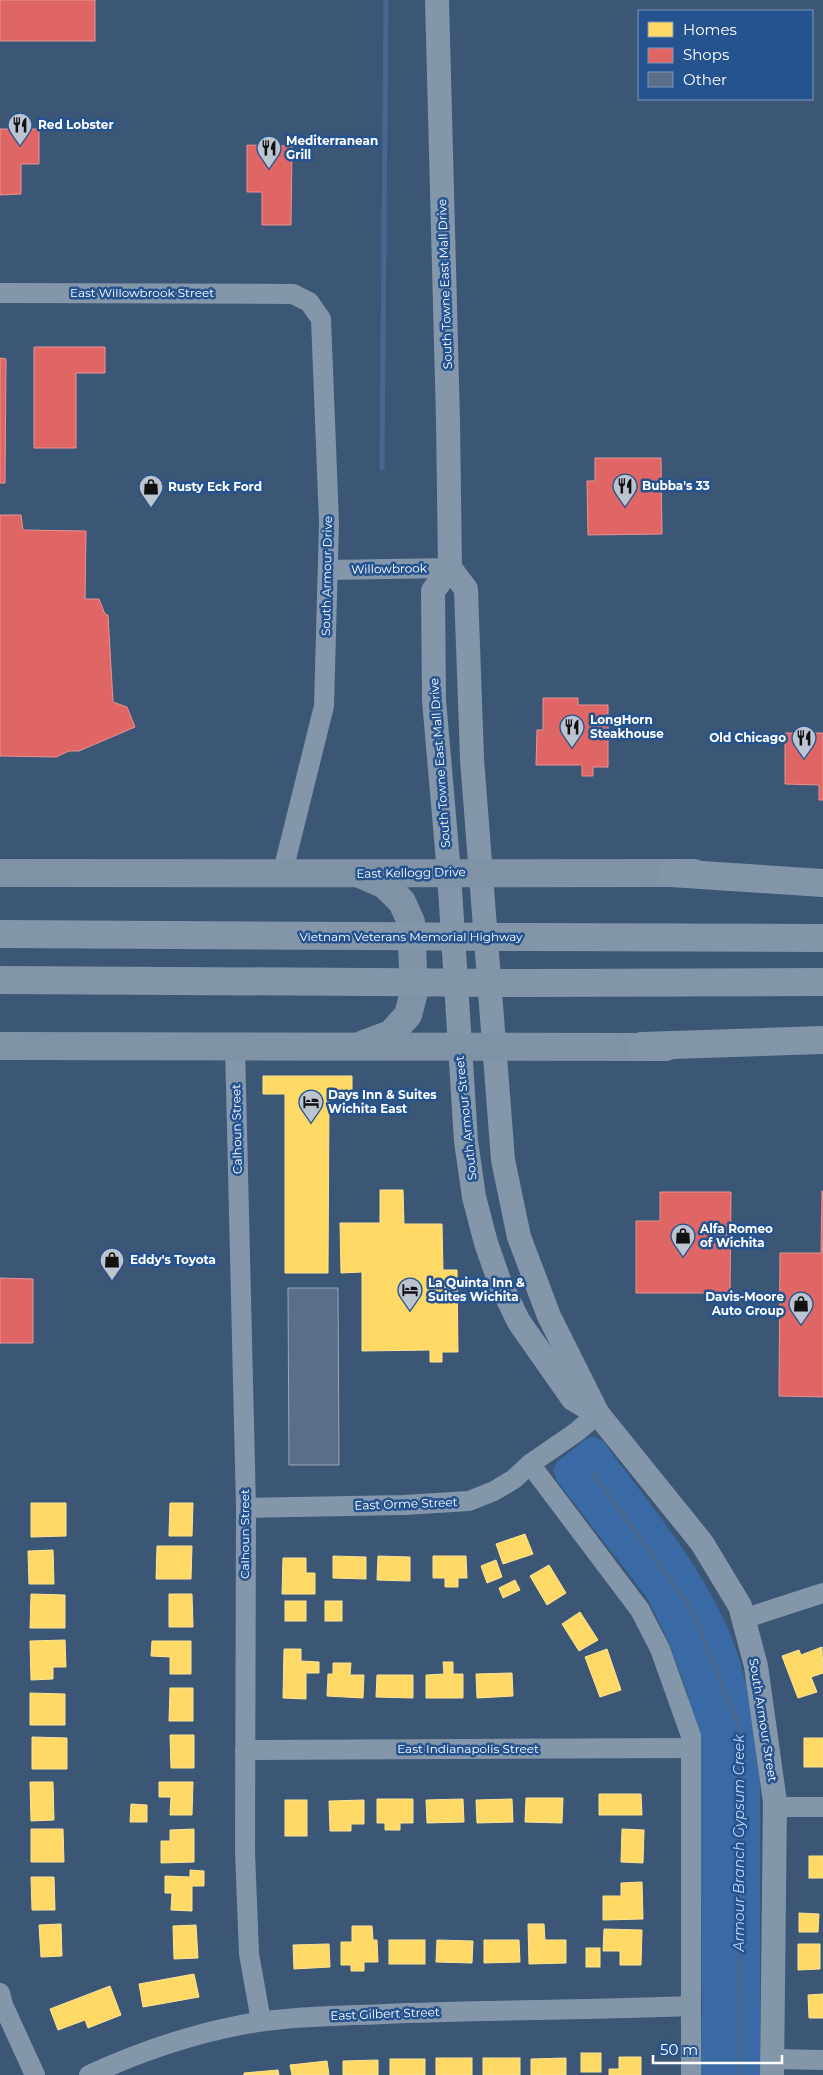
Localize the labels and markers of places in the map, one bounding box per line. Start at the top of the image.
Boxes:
restaurant icon: Red Lobster [7,112,33,146]
place label: Red Lobster [38,117,114,132]
place label: Mediterranean Grill [286,133,378,162]
restaurant icon: Mediterranean Grill [256,135,282,169]
restaurant icon: Bubba's 33 [612,473,638,507]
shop icon: Rusty Eck Ford [138,474,164,508]
place label: Bubba's 33 [642,478,710,493]
place label: Rusty Eck Ford [168,479,262,494]
place label: LongHorn Steakhouse [590,712,664,741]
restaurant icon: LongHorn Steakhouse [559,714,585,748]
restaurant icon: Old Chicago [791,725,817,759]
place label: Old Chicago [709,730,786,745]
place label: Days Inn & Suites Wichita East [328,1087,437,1116]
hotel icon: Days Inn & Suites Wichita East [298,1089,324,1123]
place label: Alfa Romeo of Wichita [699,1221,773,1250]
shop icon: Alfa Romeo of Wichita [670,1223,696,1257]
shop icon: Eddy's Toyota [99,1247,125,1281]
place label: Eddy's Toyota [130,1252,216,1267]
place label: La Quinta Inn & Suites Wichita [428,1275,525,1304]
hotel icon: La Quinta Inn & Suites Wichita [397,1277,423,1311]
place label: Davis-Moore Auto Group [705,1289,784,1318]
shop icon: Davis-Moore Auto Group [788,1291,814,1325]

